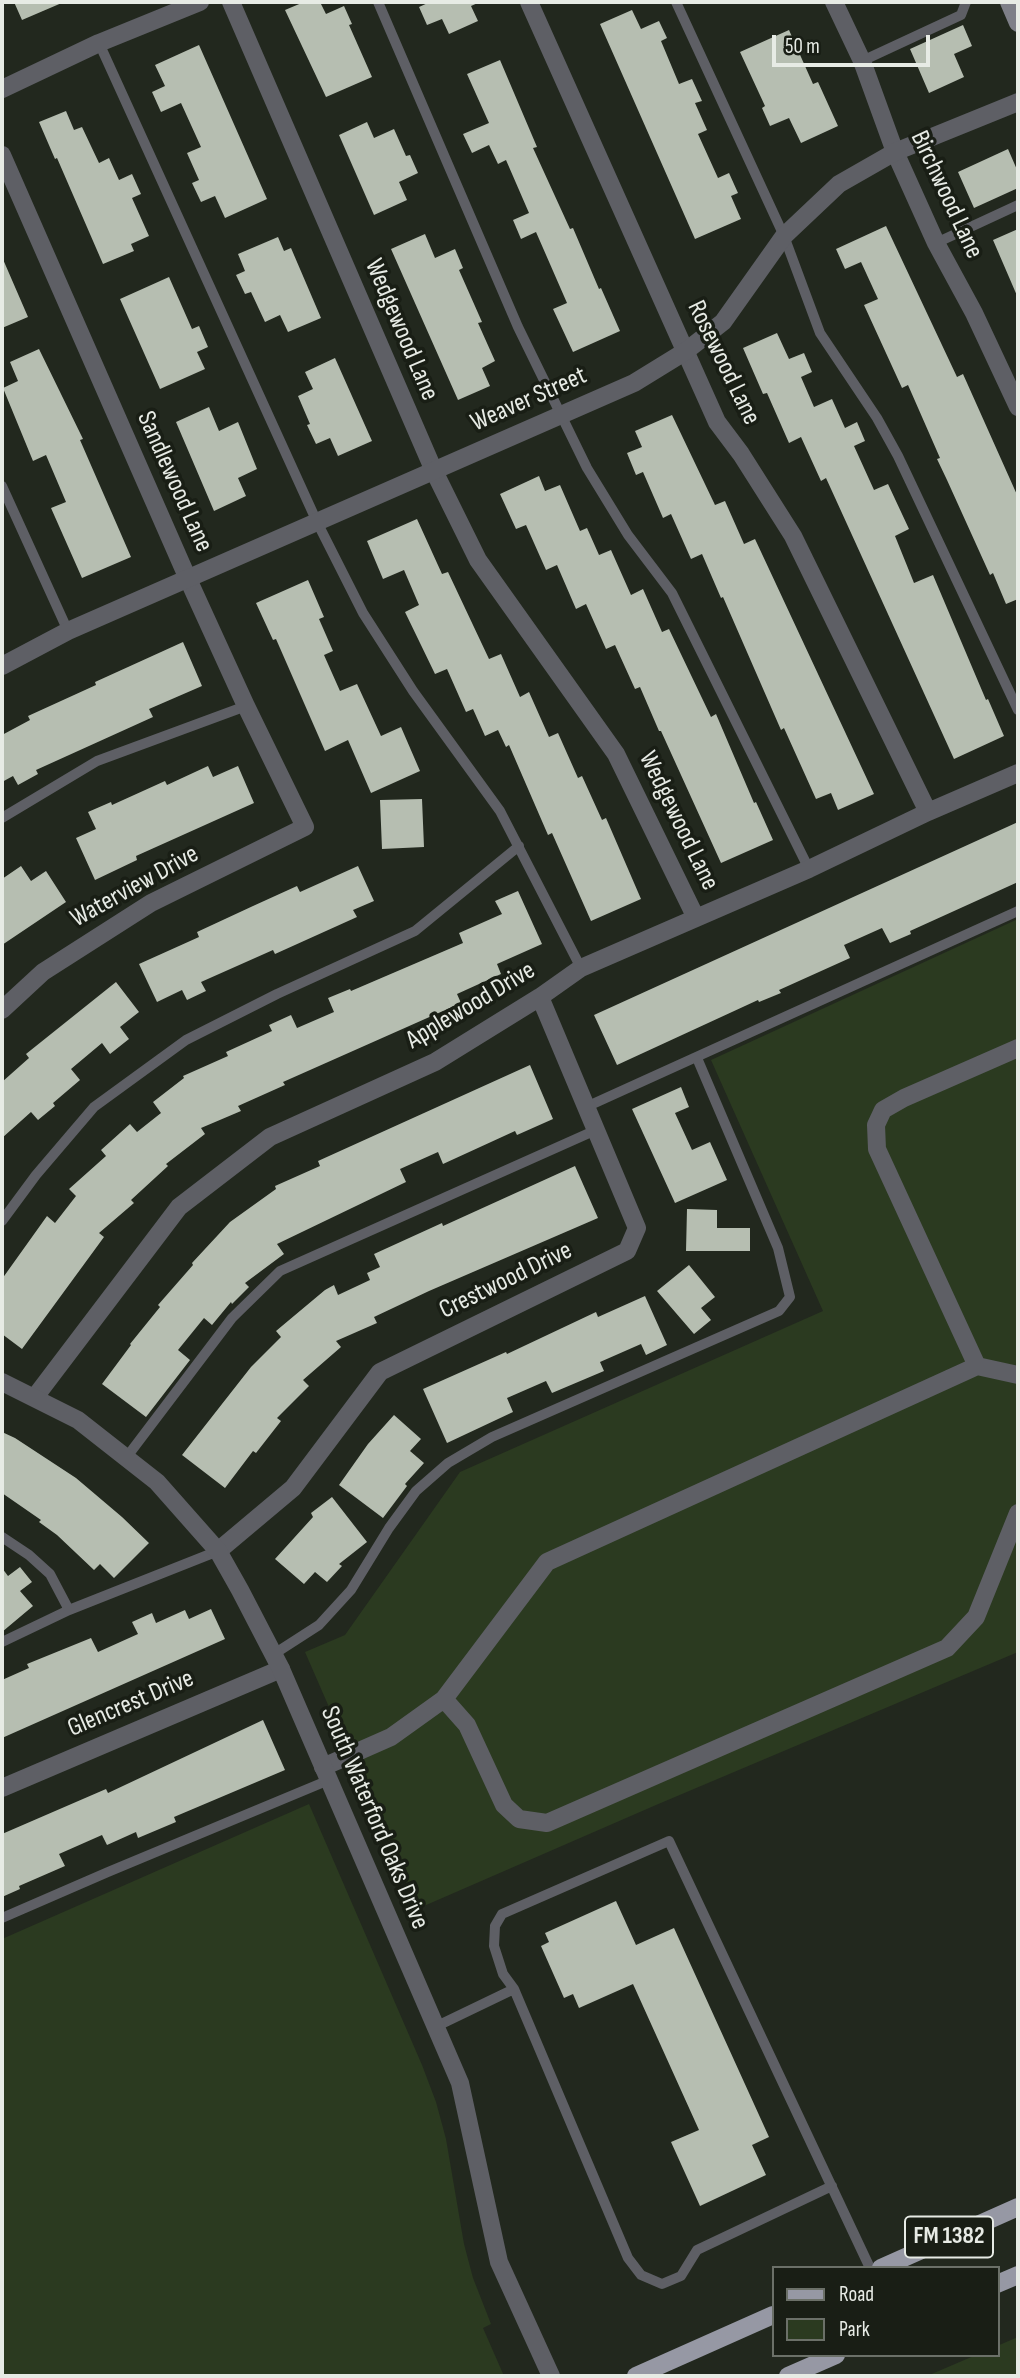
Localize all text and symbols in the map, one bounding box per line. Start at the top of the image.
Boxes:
scale bar [775,21,932,65]
text: 50 m [785,34,820,59]
street label: Birchwood Lane [903,126,989,264]
street label: Wedgewood Lane [357,255,445,405]
street label: Rosewood Lane [680,296,766,430]
street label: Weaver Street [466,361,592,439]
street label: Sandlewood Lane [129,407,219,557]
street label: Wedgewood Lane [631,746,725,896]
street label: Waterview Drive [66,839,204,935]
street label: Applewood Drive [401,955,541,1057]
street label: Crestwood Drive [435,1235,577,1327]
street label: Glencrest Drive [63,1663,199,1745]
street label: South Waterford Oaks Drive [313,1702,435,1934]
road number: FM 1382 [905,2216,993,2258]
legend [772,2266,999,2357]
text: Road [839,2282,874,2307]
text: Park [839,2317,870,2342]

